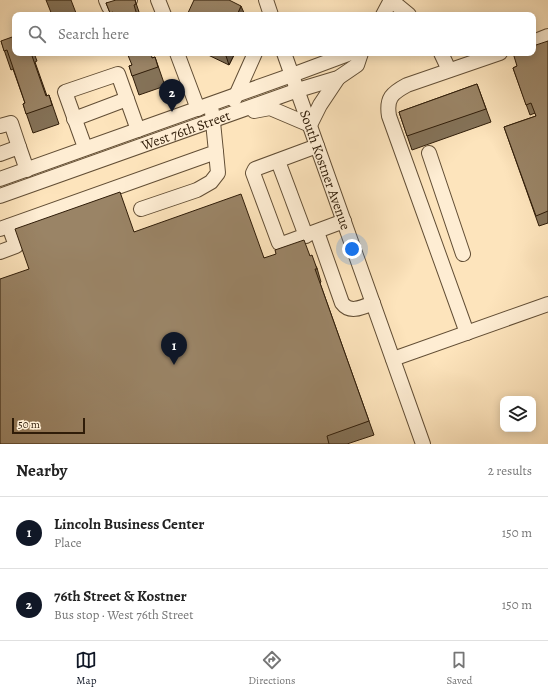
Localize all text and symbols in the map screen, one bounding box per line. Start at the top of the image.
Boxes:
search box [12,12,536,56]
icon: search [26,23,48,45]
text: Search here [58,24,129,44]
pin: 2 [159,79,185,112]
street label: West 76th Street [138,105,233,155]
street label: South Kostner Avenue [295,107,356,232]
your location [342,239,362,259]
pin: 1 [161,332,187,365]
map controls [500,396,536,432]
button: layers [500,396,536,432]
scale bar [12,416,85,435]
text: 50 m [18,417,40,432]
text: Nearby [16,459,67,482]
text: 2 results [488,462,532,479]
text: Lincoln Business Center [54,514,204,534]
text: 1 [27,524,31,541]
text: 150 m [502,524,532,541]
text: Place [54,534,82,551]
text: 76th Street & Kostner [54,586,187,606]
text: 2 [26,596,32,613]
text: 150 m [502,596,532,613]
text: Bus stop · West 76th Street [54,606,193,623]
tab: Map [75,649,97,688]
tab: Directions [248,649,296,688]
tab: Saved [446,649,473,688]

